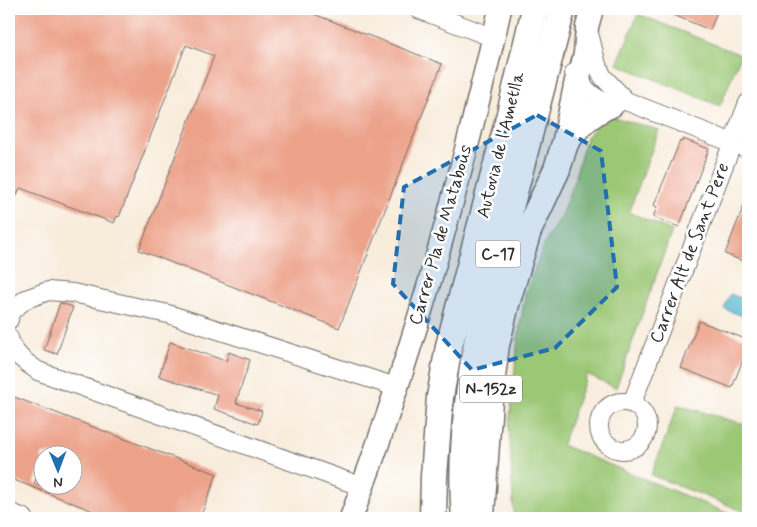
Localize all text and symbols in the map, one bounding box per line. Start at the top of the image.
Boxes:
street label: Autovia de l'Ametlla [471,69,531,221]
street label: Carrer Pla de Matabous [404,142,478,328]
street label: Carrer Alt de Sant Pere [644,159,736,347]
road number: C-17 [476,240,520,268]
road number: N-152z [460,376,522,402]
north arrow [32,444,82,494]
text: N [53,473,63,491]

